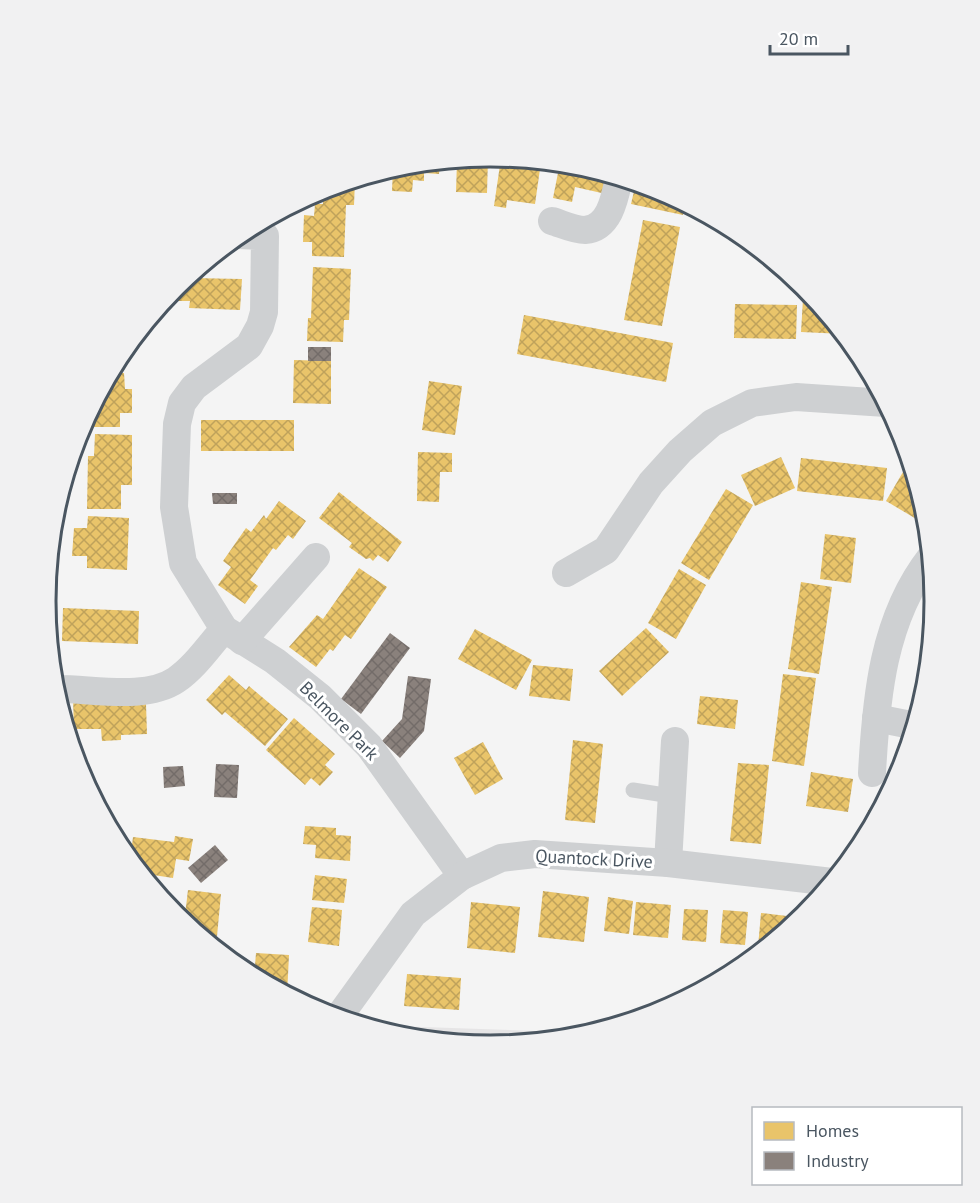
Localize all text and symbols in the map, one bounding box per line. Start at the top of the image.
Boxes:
scale bar [770,18,848,56]
text: 20 m [779,27,818,50]
street label: Belmore Park [295,676,384,765]
street label: Quantock Drive [535,844,653,873]
legend [752,1107,962,1185]
text: Homes [806,1119,859,1142]
text: Industry [806,1149,869,1172]

